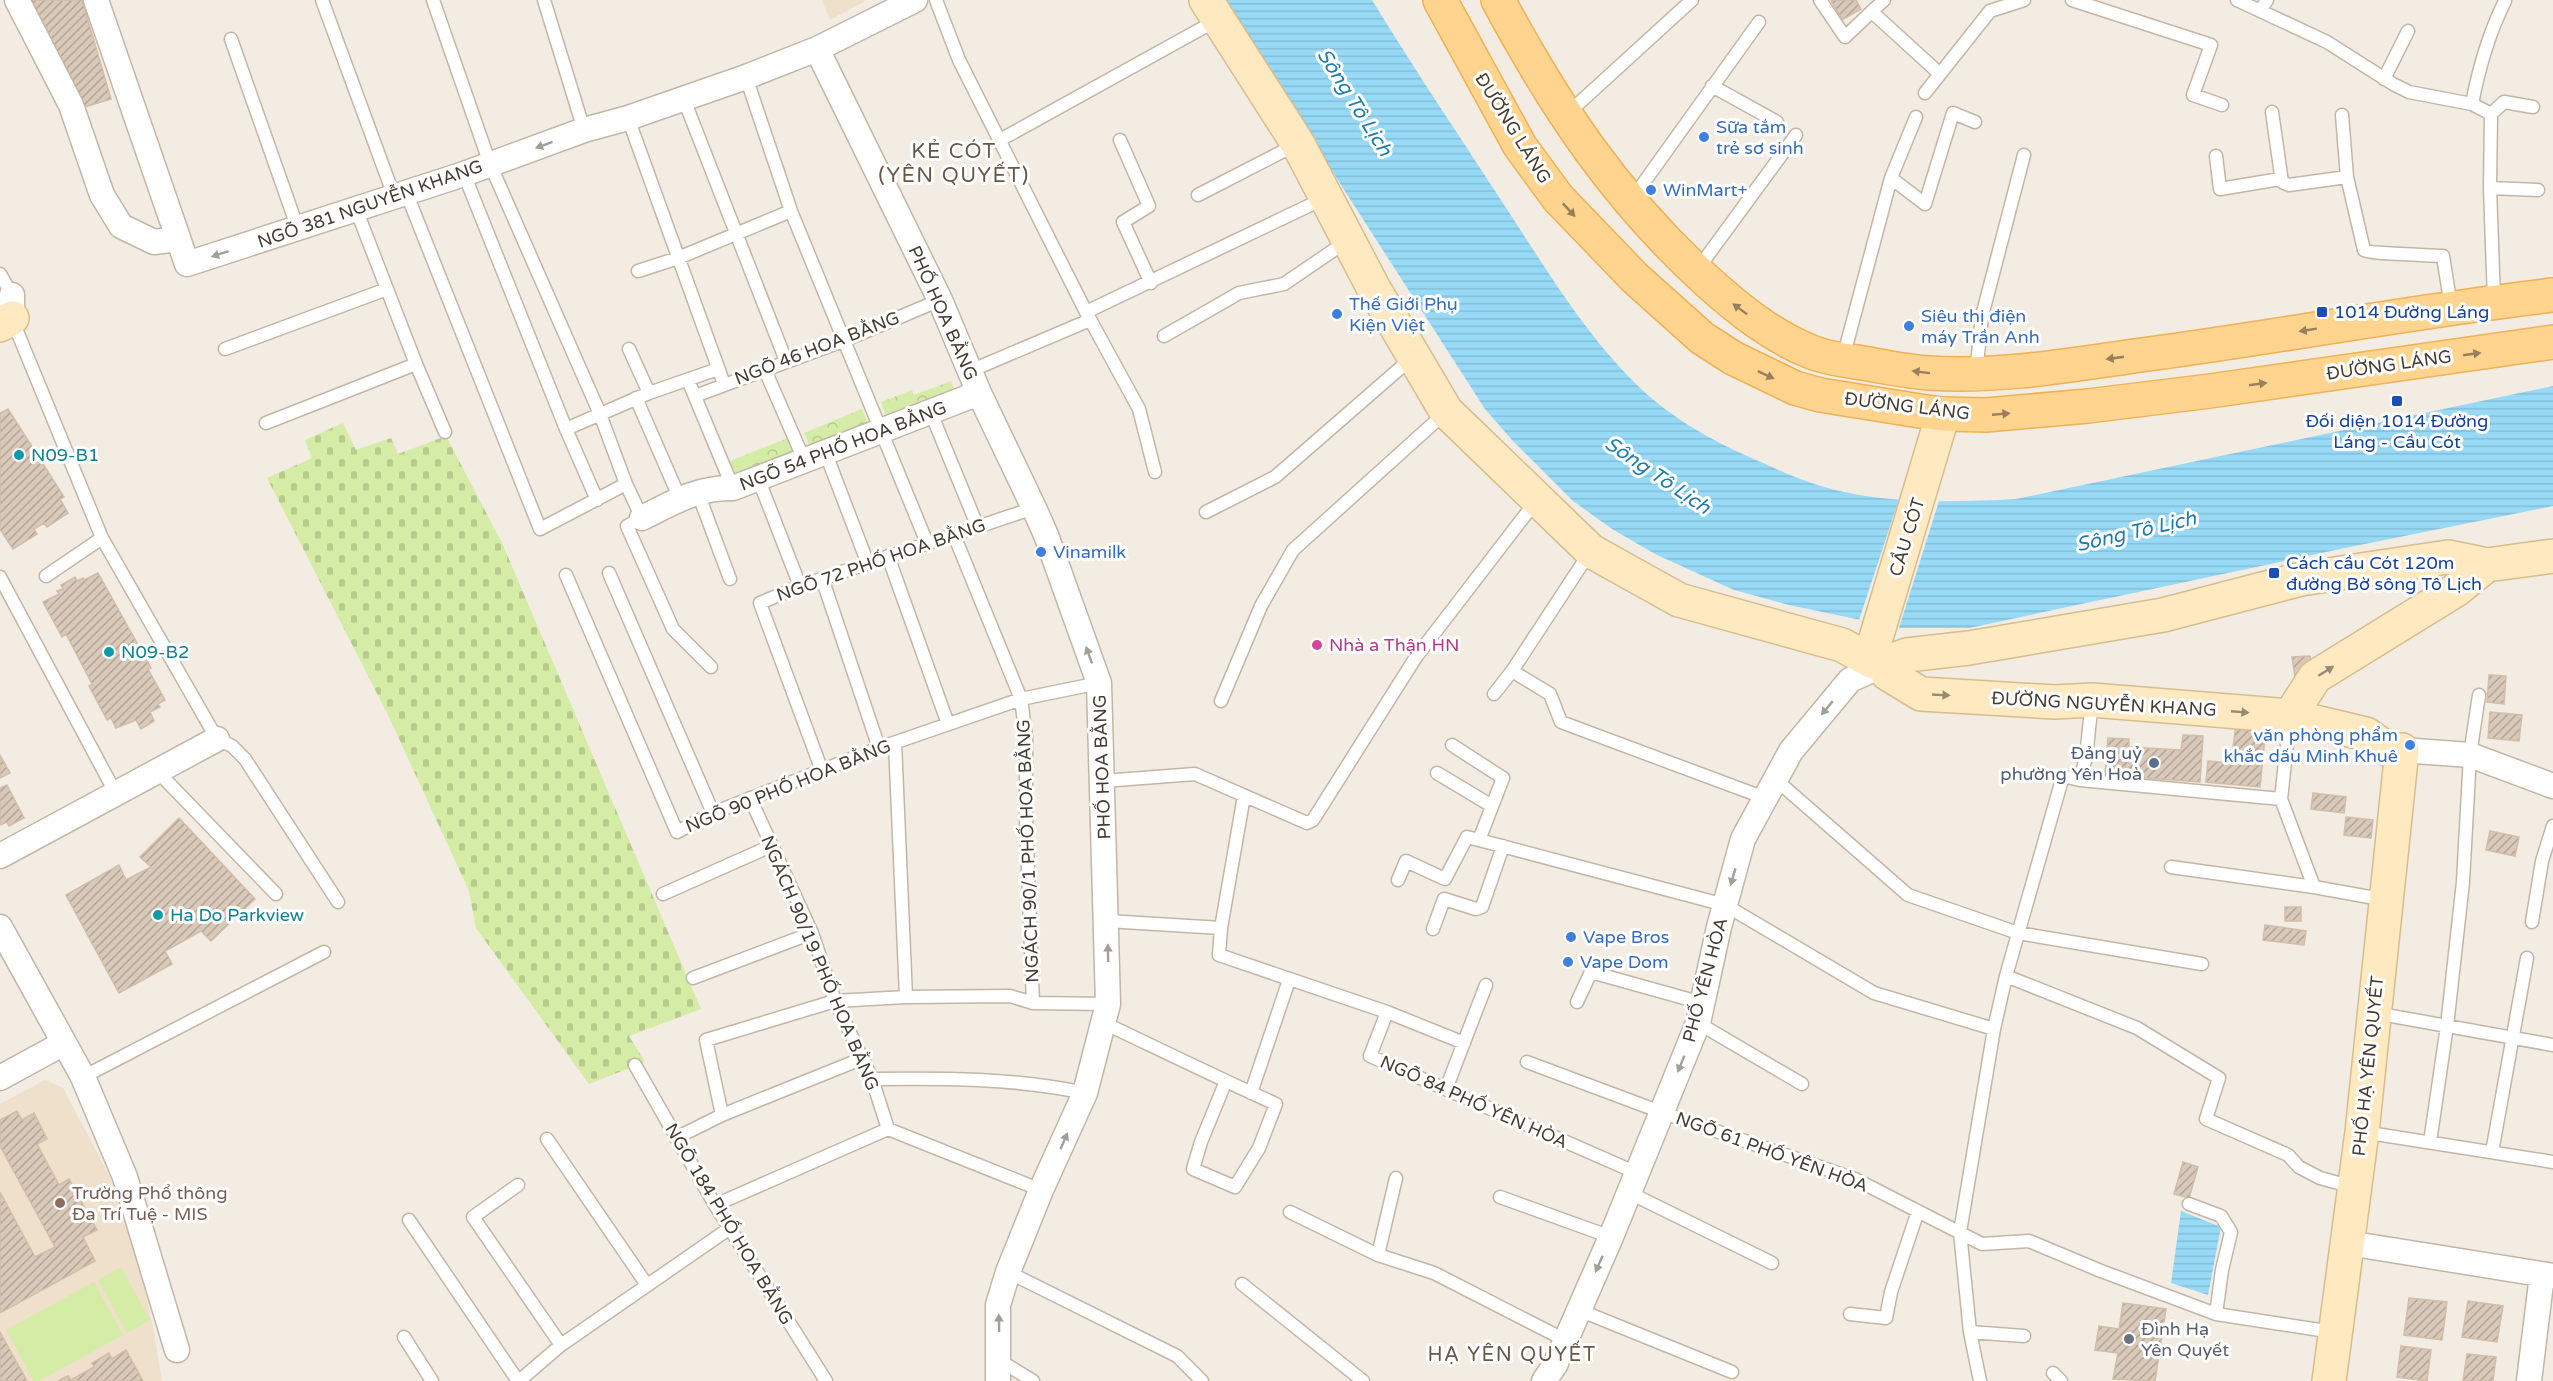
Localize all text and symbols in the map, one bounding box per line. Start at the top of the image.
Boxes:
water label: Sông Tô Lịch [1312,44,1397,161]
street label: ĐƯỜNG LÁNG [1470,69,1556,187]
place label: Sữa tắm trẻ sơ sinh [1716,116,1804,159]
marker: Sữa tắm trẻ sơ sinh [1697,130,1711,144]
district label: KẺ CÓT (YÊN QUYẾT) [878,139,1030,188]
one-way arrow [535,140,553,150]
street label: NGÕ 381 NGUYỄN KHANG [254,155,486,253]
place label: WinMart+ [1663,179,1748,201]
marker: WinMart+ [1644,183,1658,197]
one-way arrow [1562,203,1576,218]
street label: PHỐ HOA BẰNG [903,242,983,384]
one-way arrow [211,250,229,259]
place label: Thế Giới Phụ Kiện Việt [1349,293,1458,336]
place label: 1014 Đường Láng [2334,301,2489,323]
one-way arrow [1733,303,1748,315]
place label: Siêu thị điện máy Trần Anh [1921,305,2040,348]
marker: 1014 Đường Láng [2315,305,2329,319]
street label: NGÕ 46 HOA BẰNG [732,306,902,390]
marker: Thế Giới Phụ Kiện Việt [1330,307,1344,321]
marker: Siêu thị điện máy Trần Anh [1902,319,1916,333]
one-way arrow [2298,326,2317,335]
street label: ĐƯỜNG LÁNG [2325,345,2453,385]
one-way arrow [2462,349,2481,358]
one-way arrow [2105,354,2124,363]
one-way arrow [1912,367,1931,377]
one-way arrow [1757,370,1774,379]
one-way arrow [2248,380,2267,389]
street label: ĐƯỜNG LÁNG [1843,387,1971,425]
marker: Đối diện 1014 Đường Láng - Cầu Cót [2390,394,2404,408]
street label: NGÕ 54 PHỐ HOA BẰNG [737,396,949,496]
one-way arrow [1992,409,2011,418]
place label: Đối diện 1014 Đường Láng - Cầu Cót [2306,410,2488,453]
water label: Sông Tô Lịch [1600,432,1715,520]
place label: N09-B1 [31,444,99,466]
marker: N09-B1 [12,448,26,462]
street label: CẦU CÓT [1885,495,1929,579]
water label: Sông Tô Lịch [2074,506,2199,557]
street label: NGÕ 72 PHỐ HOA BẰNG [774,514,988,606]
place label: Vinamilk [1053,541,1126,563]
marker: Vinamilk [1034,545,1048,559]
place label: Cách cầu Cót 120m đường Bờ sông Tô Lịch [2286,552,2482,595]
marker: Cách cầu Cót 120m đường Bờ sông Tô Lịch [2267,566,2281,580]
place label: Nhà a Thận HN [1329,634,1459,656]
marker: Nhà a Thận HN [1310,638,1324,652]
place label: N09-B2 [121,641,189,663]
marker: N09-B2 [102,645,116,659]
one-way arrow [1084,646,1094,664]
one-way arrow [2318,665,2334,676]
street label: ĐƯỜNG NGUYỄN KHANG [1991,687,2217,721]
one-way arrow [1931,691,1950,700]
street label: PHỐ HOA BẰNG [1088,694,1116,840]
one-way arrow [1821,700,1834,715]
one-way arrow [2230,707,2249,717]
street label: NGÁCH 90/1 PHỐ HOA BẰNG [1012,719,1044,983]
place label: văn phòng phẩm khắc dấu Minh Khuê [2223,724,2398,767]
street label: NGÕ 90 PHỐ HOA BẰNG [682,735,894,837]
marker: văn phòng phẩm khắc dấu Minh Khuê [2403,738,2417,752]
place label: Đảng uỷ phường Yên Hoà [2000,742,2142,785]
marker: Đảng uỷ phường Yên Hoà [2147,756,2161,770]
street label: NGÁCH 90/19 PHỐ HOA BẰNG [756,832,884,1094]
one-way arrow [1728,868,1737,886]
place label: Ha Do Parkview [170,904,304,926]
marker: Ha Do Parkview [151,908,165,922]
street label: PHỐ YÊN HÒA [1678,915,1732,1045]
place label: Vape Bros [1583,926,1669,948]
marker: Vape Bros [1564,930,1578,944]
one-way arrow [1103,944,1113,963]
place label: Vape Dom [1580,951,1669,973]
marker: Vape Dom [1561,955,1575,969]
street label: PHỐ HẠ YÊN QUYẾT [2348,975,2388,1157]
street label: NGÕ 84 PHỐ YÊN HÒA [1377,1051,1571,1153]
one-way arrow [1676,1055,1685,1073]
street label: NGÕ 61 PHỐ YÊN HÒA [1673,1107,1871,1197]
street label: NGÕ 184 PHỐ HOA BẰNG [660,1119,798,1329]
one-way arrow [1060,1132,1069,1149]
place label: Trường Phổ thông Đa Trí Tuệ - MIS [72,1182,228,1225]
marker: Trường Phổ thông Đa Trí Tuệ - MIS [53,1196,67,1210]
one-way arrow [1595,1256,1604,1273]
one-way arrow [994,1313,1003,1332]
place label: Đình Hạ Yên Quyết [2141,1318,2229,1361]
marker: Đình Hạ Yên Quyết [2122,1332,2136,1346]
district label: HẠ YÊN QUYẾT [1427,1340,1597,1367]

